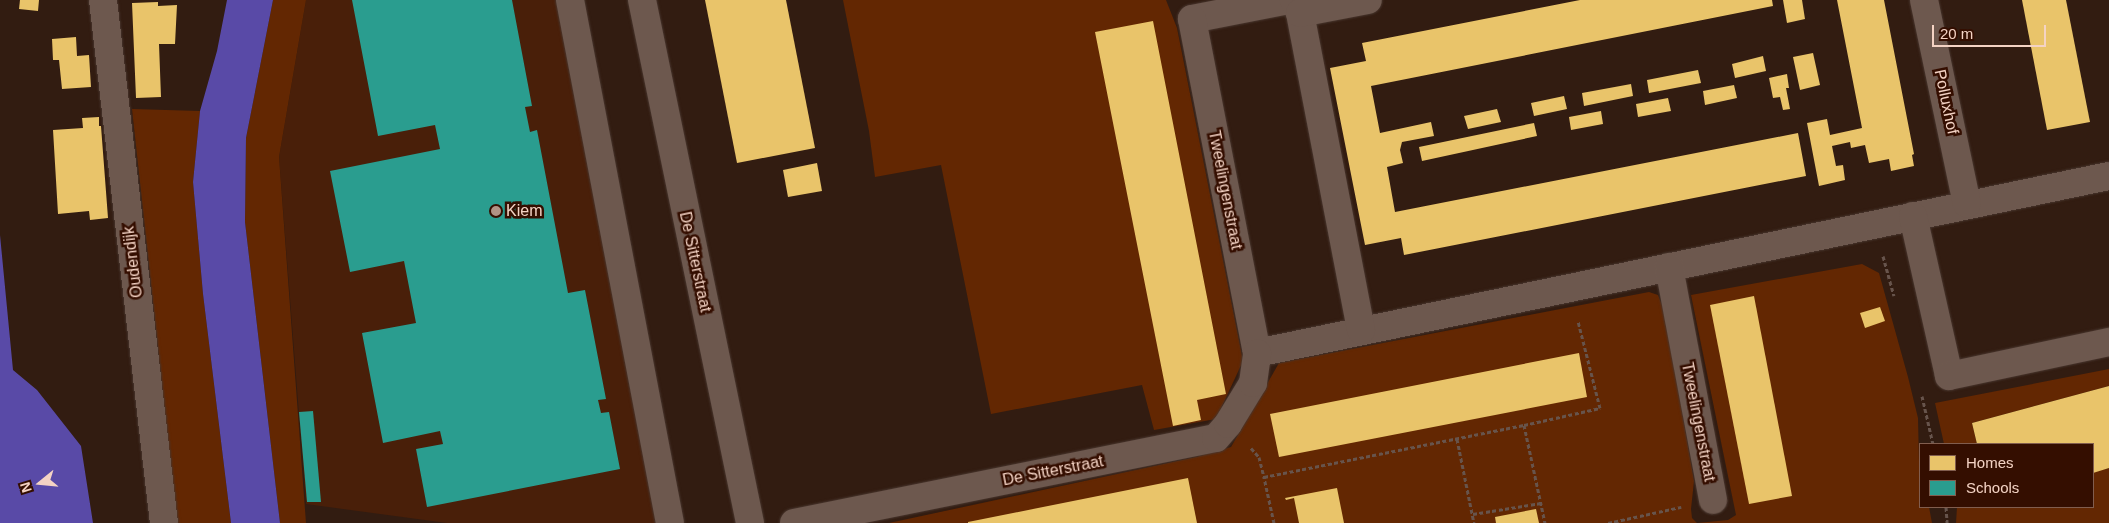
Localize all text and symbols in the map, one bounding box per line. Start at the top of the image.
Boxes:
scale bar [1934,15,2048,47]
text: 20 m [1940,25,1973,42]
street label: Polluxhof [1930,68,1962,136]
street label: Tweelingenstraat [1204,129,1246,251]
place label: Kiem [506,201,542,221]
marker: Kiem [490,205,502,217]
street label: De Sitterstraat [675,210,715,314]
street label: Oudendijk [119,225,147,299]
street label: Tweelingenstraat [1677,361,1719,483]
legend [1919,443,2094,508]
street label: De Sitterstraat [1001,452,1105,490]
text: Homes [1966,454,2014,471]
north arrow [15,458,65,508]
text: Schools [1966,479,2019,496]
text: N [17,480,35,495]

